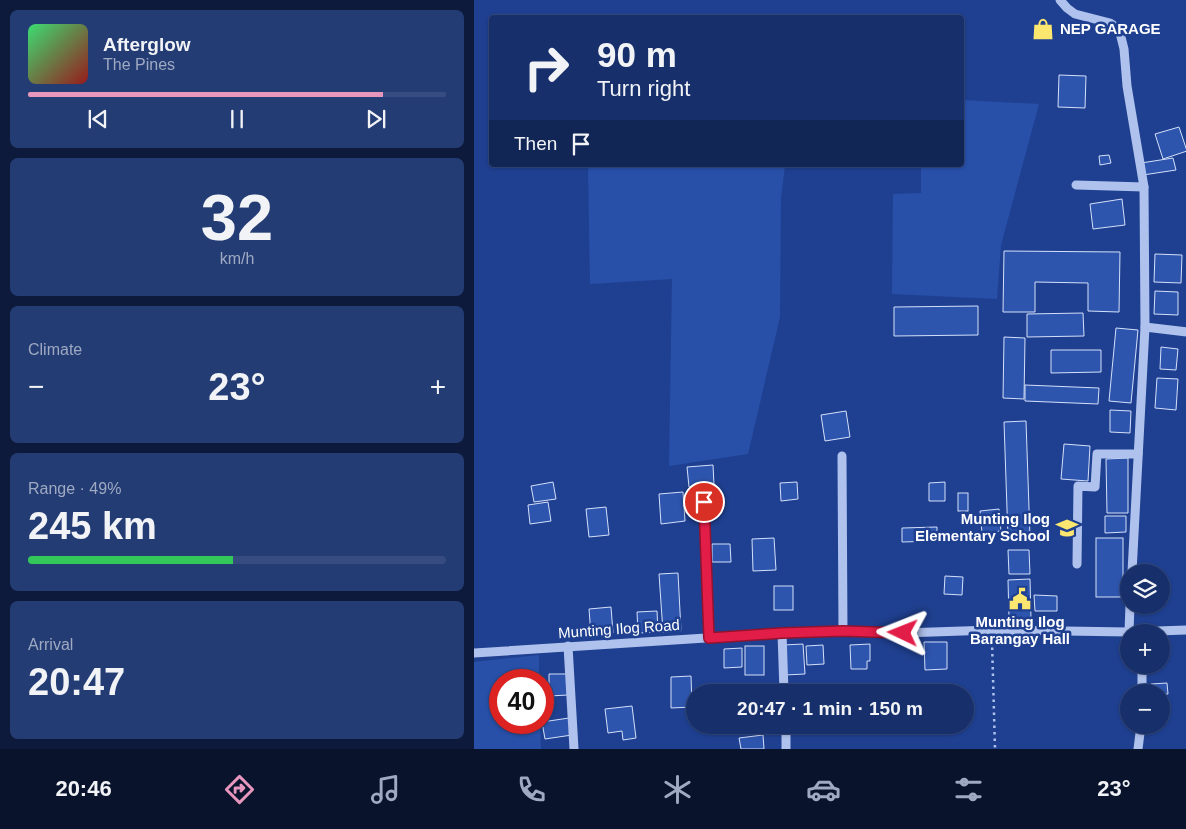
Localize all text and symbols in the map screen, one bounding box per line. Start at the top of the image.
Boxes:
shop icon: NEP GARAGE [1030,16,1056,42]
place label: NEP GARAGE [1060,20,1161,37]
text: Afterglow [103,34,191,55]
icon: right [514,35,579,100]
text: 90 m [597,35,677,74]
text: The Pines [103,56,175,73]
text: Turn right [597,76,690,101]
icon: previous [84,105,112,133]
icon: pause [223,105,251,133]
icon: next [362,105,390,133]
icon: arrive [567,130,595,158]
text: Then [514,133,557,154]
text: 32 [201,181,273,254]
text: km/h [220,250,254,267]
text: Climate [28,341,82,358]
text: 23° [208,366,266,408]
text: − [28,371,44,402]
text: + [430,371,446,402]
text: Range · 49% [28,480,121,497]
pin [683,481,725,523]
icon: arrive [690,488,718,516]
text: 245 km [28,505,157,547]
place label: Munting Ilog Elementary School [915,510,1050,544]
school or university icon: Munting Ilog Elementary School [1054,515,1080,541]
map controls [1120,564,1170,734]
button: layers [1120,564,1170,614]
public building icon: Munting Ilog Barangay Hall [1007,586,1033,612]
position arrow [876,606,928,658]
place label: Munting Ilog Barangay Hall [970,613,1070,647]
street label: Munting Ilog Road [558,616,680,641]
button: + [1120,624,1170,674]
text: Arrival [28,636,73,653]
text: 20:47 [28,661,125,703]
speed limit sign: 40 [489,669,554,734]
button: − [1120,684,1170,734]
text: 20:47 · 1 min · 150 m [737,698,923,719]
icon: directions [222,772,257,807]
icon: music [368,772,403,807]
icon: phone [514,772,549,807]
icon: climate [660,772,695,807]
icon: car [806,772,841,807]
icon: filters [951,772,986,807]
text: 20:46 [55,776,112,801]
text: 23° [1097,776,1131,801]

